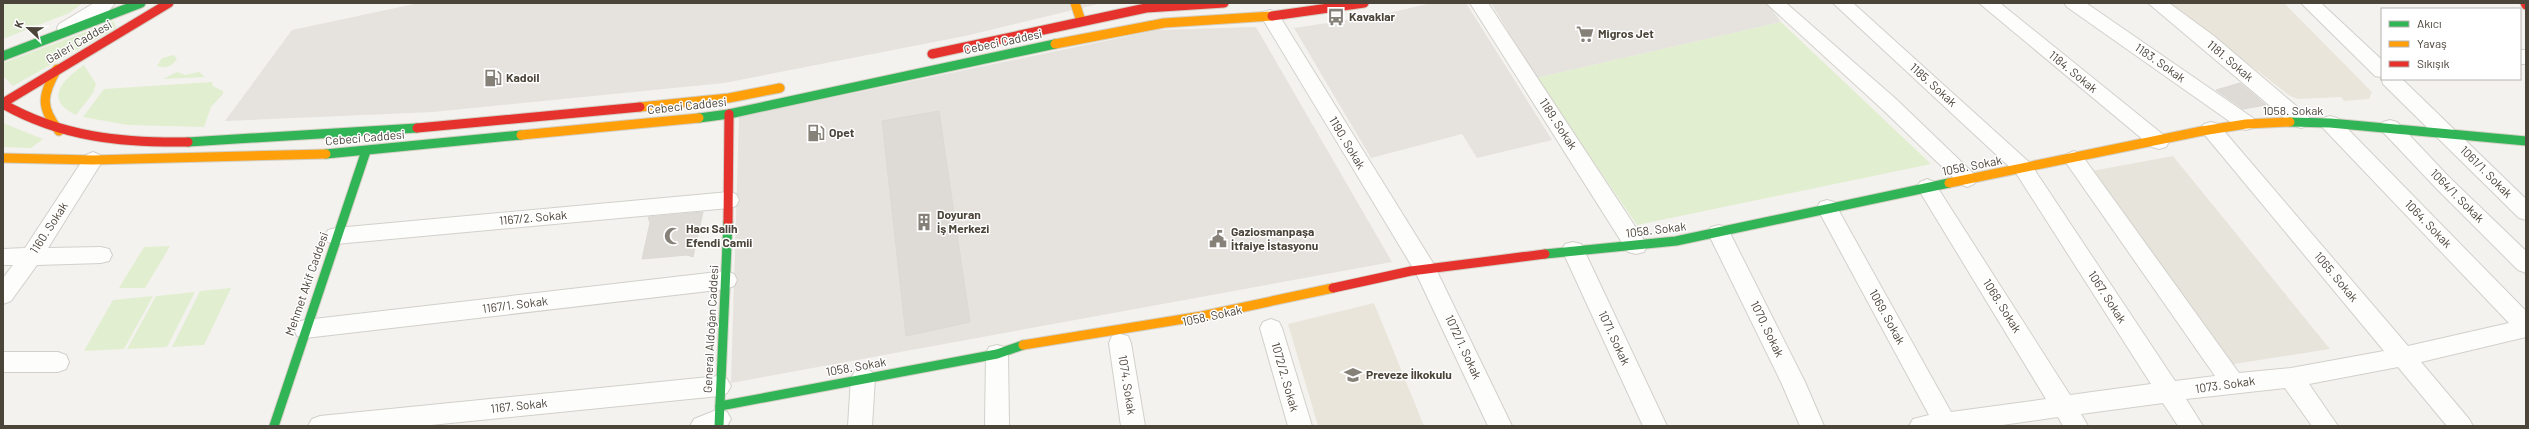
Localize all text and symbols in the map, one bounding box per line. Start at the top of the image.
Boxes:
bus stop icon: Kavaklar [1326,7,1346,27]
north arrow [8,8,48,48]
legend [2381,8,2521,80]
place label: Kavaklar [1349,9,1396,23]
text: Akıcı [2417,16,2442,30]
street label: Galeri Caddesi [43,17,114,66]
text: K [11,18,26,30]
supermarket icon: Migros Jet [1575,24,1595,44]
street label: Cebeci Caddesi [962,26,1043,56]
place label: Migros Jet [1598,26,1654,40]
text: Yavaş [2417,36,2447,50]
street label: 1181. Sokak [2205,37,2257,84]
street label: 1183. Sokak [2133,40,2188,85]
street label: 1184. Sokak [2046,47,2101,95]
text: Sıkışık [2417,56,2449,70]
street label: 1185. Sokak [1907,60,1960,109]
fuel station icon: Kadoil [483,68,503,88]
place label: Kadoil [506,70,539,84]
street label: Cebeci Caddesi [646,94,727,116]
street label: 1189. Sokak [1537,95,1581,152]
street label: 1058. Sokak [2263,103,2323,117]
street label: 1190. Sokak [1327,114,1369,171]
fuel station icon: Opet [806,123,826,143]
place label: Opet [829,125,855,139]
street label: Cebeci Caddesi [325,127,405,147]
street label: 1061/1. Sokak [2458,142,2516,200]
street label: 1058. Sokak [1941,152,2003,178]
street label: 1064/1. Sokak [2428,166,2487,225]
street label: 1064. Sokak [2402,196,2455,250]
street label: 1160. Sokak [26,199,70,256]
street label: 1167/2. Sokak [498,207,567,227]
place label: Doyuran İş Merkezi [937,207,989,235]
building icon: Doyuran İş Merkezi [914,212,934,232]
street label: 1058. Sokak [1625,218,1687,240]
place label: Hacı Salih Efendi Camii [686,221,752,249]
place label: Gaziosmanpaşa İtfaiye İstasyonu [1231,224,1318,252]
mosque icon: Hacı Salih Efendi Camii [663,226,683,246]
public building icon: Gaziosmanpaşa İtfaiye İstasyonu [1208,229,1228,249]
street label: Mehmet Akif Caddesi [282,230,330,337]
street label: 1065. Sokak [2312,249,2362,304]
street label: General Aldoğan Caddesi [700,265,720,393]
street label: 1067. Sokak [2086,268,2130,325]
street label: 1068. Sokak [1981,276,2025,335]
street label: 1069. Sokak [1867,287,1909,346]
street label: 1167/1. Sokak [481,293,548,315]
street label: 1070. Sokak [1748,298,1788,359]
street label: 1058. Sokak [1181,302,1243,328]
street label: 1071. Sokak [1596,308,1634,367]
street label: 1072/1. Sokak [1443,312,1485,381]
street label: 1072/2. Sokak [1269,340,1303,413]
street label: 1058. Sokak [825,354,887,378]
street label: 1074. Sokak [1116,354,1140,416]
school or university icon: Preveze İlkokulu [1343,365,1363,385]
place label: Preveze İlkokulu [1366,367,1452,381]
street label: 1073. Sokak [2194,373,2256,395]
street label: 1167. Sokak [490,395,548,415]

